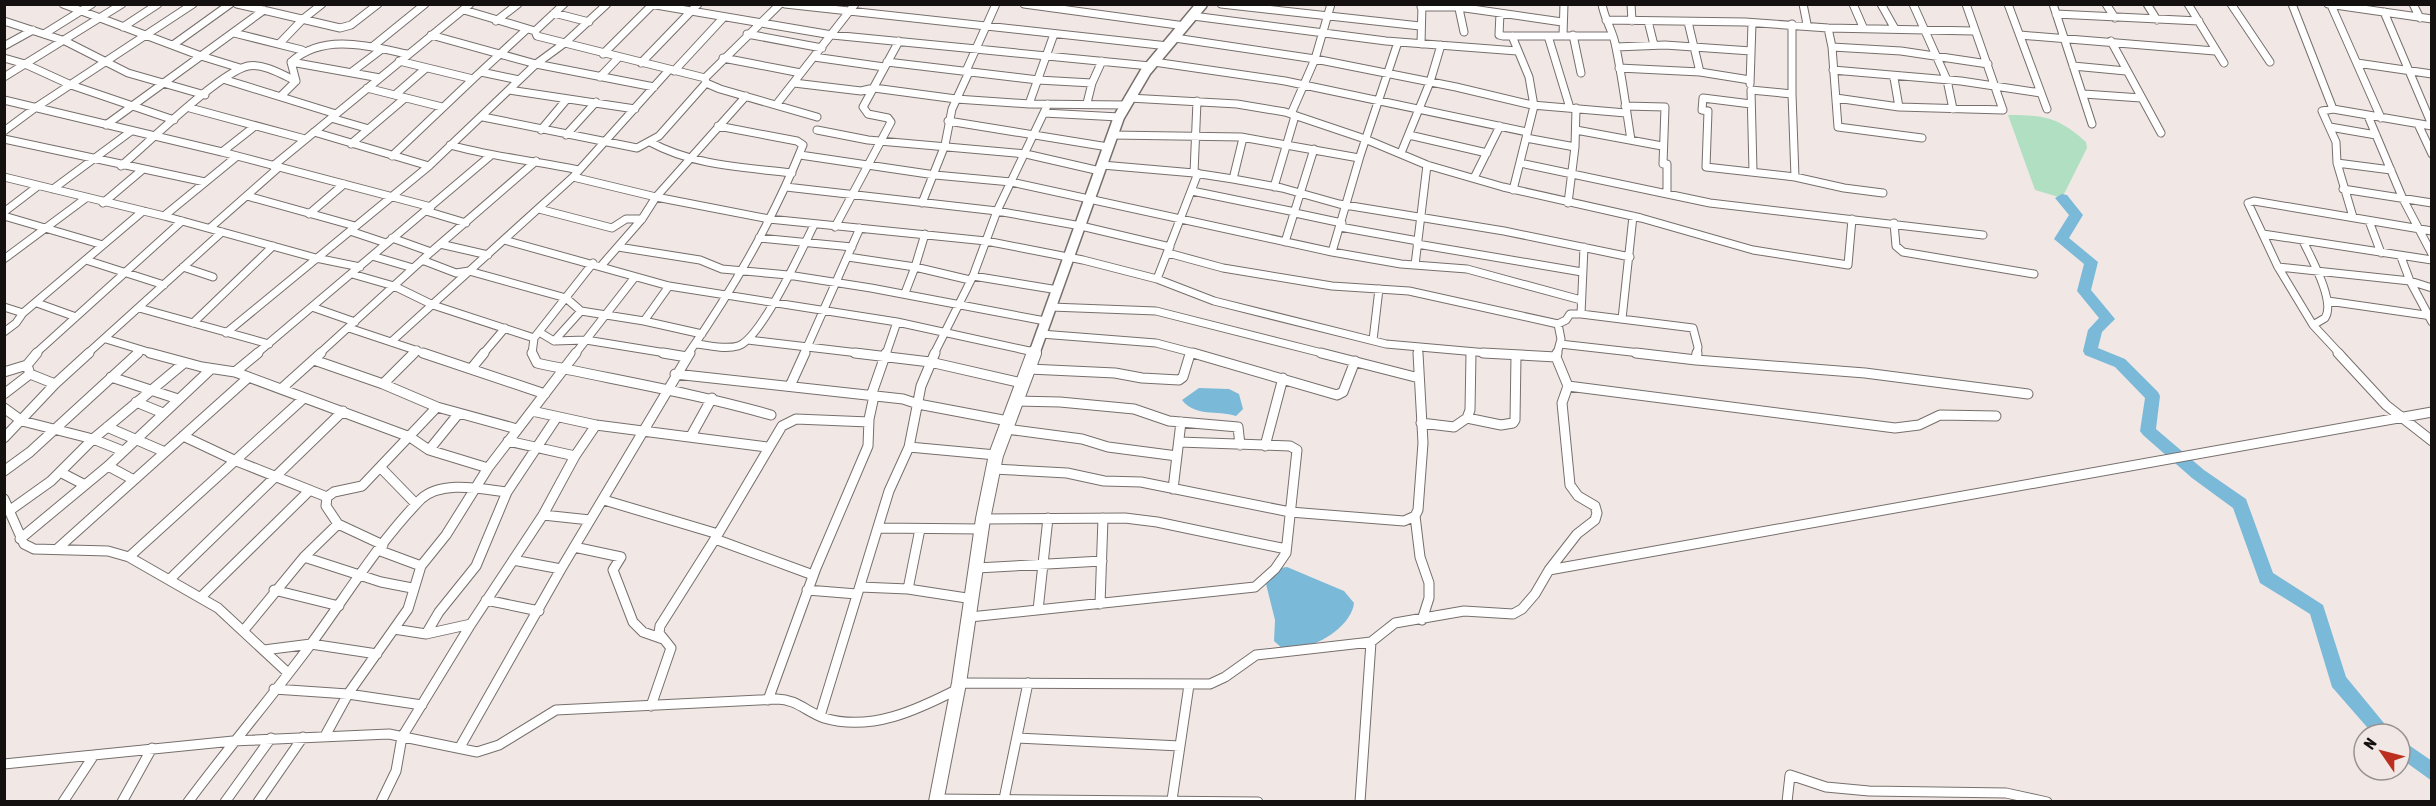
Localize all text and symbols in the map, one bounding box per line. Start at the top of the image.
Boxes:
north arrow [2352,722,2412,782]
text: N [2360,734,2380,752]

